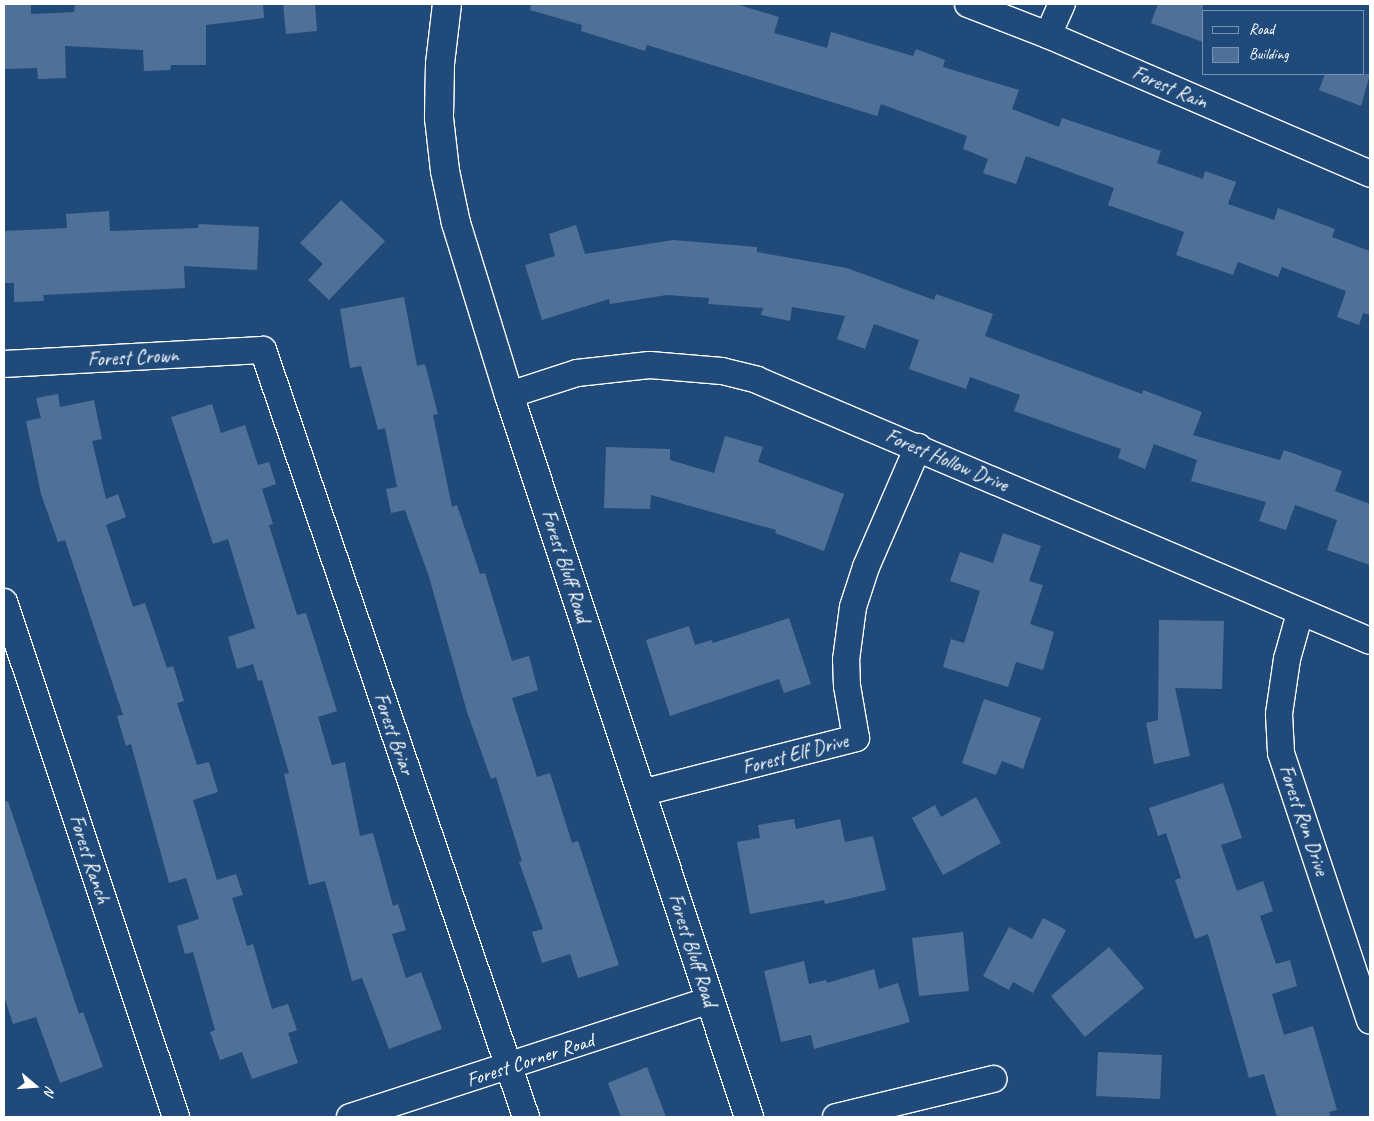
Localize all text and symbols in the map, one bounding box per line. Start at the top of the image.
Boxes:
legend [1202,10,1364,75]
text: Road [1249,20,1274,39]
text: Building [1249,45,1288,64]
street label: Forest Rain [1129,60,1211,114]
street label: Forest Crown [87,343,179,371]
street label: Forest Hollow Drive [882,423,1012,497]
street label: Forest Bluff Road [536,506,596,626]
street label: Forest Briar [369,690,419,778]
street label: Forest Elf Drive [740,728,850,780]
street label: Forest Run Drive [1274,762,1334,878]
street label: Forest Ranch [64,811,116,907]
street label: Forest Bluff Road [663,890,723,1010]
street label: Forest Corner Road [463,1028,597,1092]
north arrow [10,1061,60,1111]
text: N [40,1084,59,1098]

